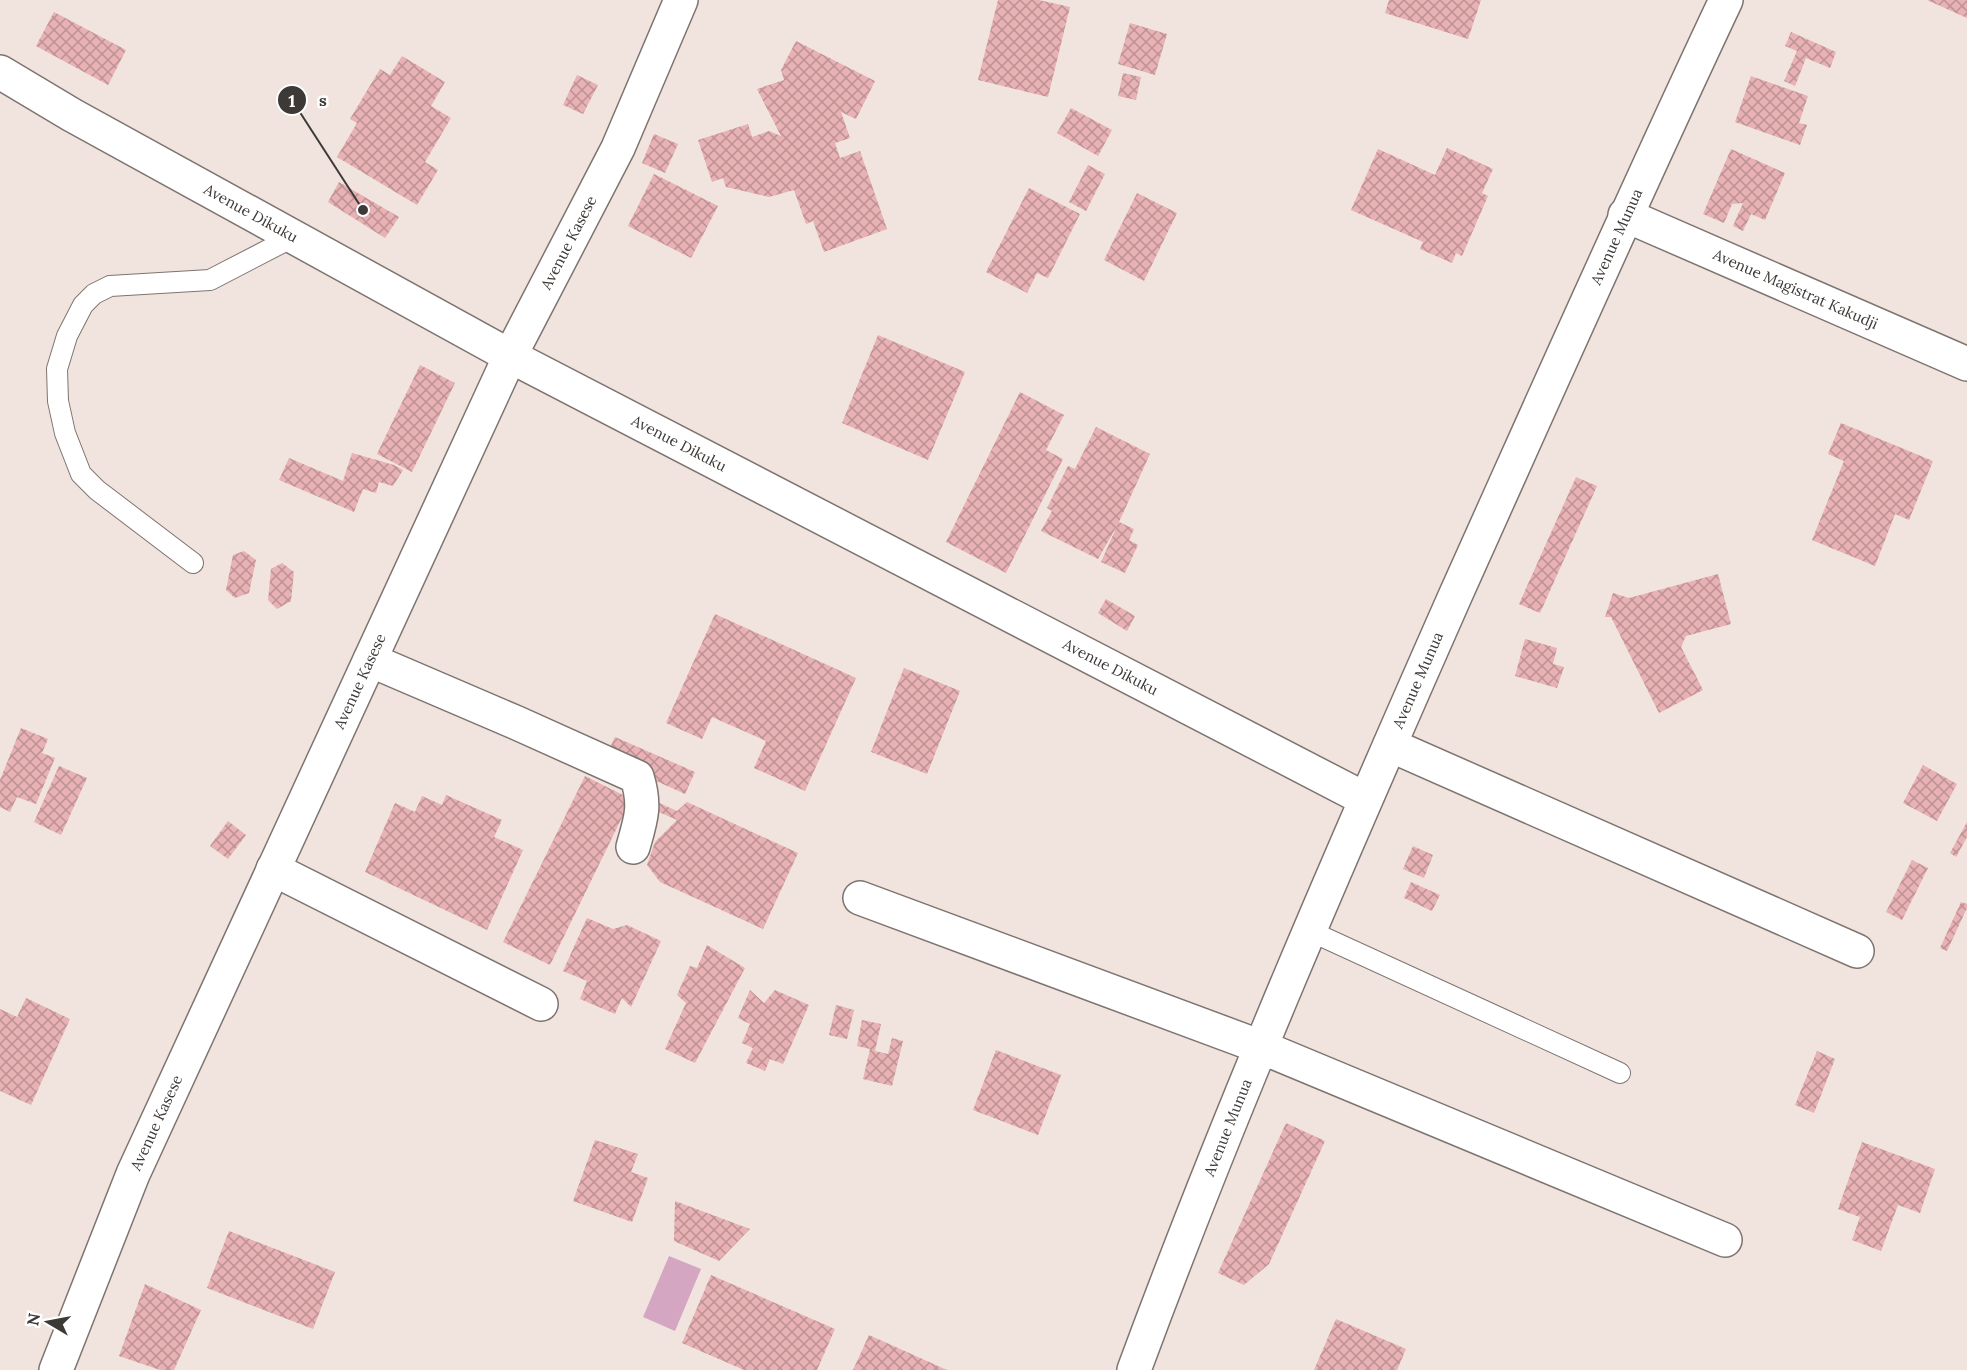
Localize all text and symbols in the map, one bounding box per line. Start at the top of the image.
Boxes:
callout: s [277,83,339,117]
text: 1 [288,89,296,112]
text: s [319,90,327,110]
street label: Avenue Dikuku [200,179,301,246]
street label: Avenue Munua [1586,185,1646,289]
street label: Avenue Kasese [536,192,601,293]
street label: Avenue Magistrat Kakudji [1709,244,1881,333]
street label: Avenue Dikuku [628,410,730,476]
street label: Avenue Munua [1388,629,1447,732]
street label: Avenue Kasese [329,630,390,733]
street label: Avenue Dikuku [1059,634,1161,699]
street label: Avenue Kasese [126,1072,186,1174]
street label: Avenue Munua [1199,1076,1256,1180]
north arrow [18,1292,78,1352]
text: N [22,1312,44,1327]

